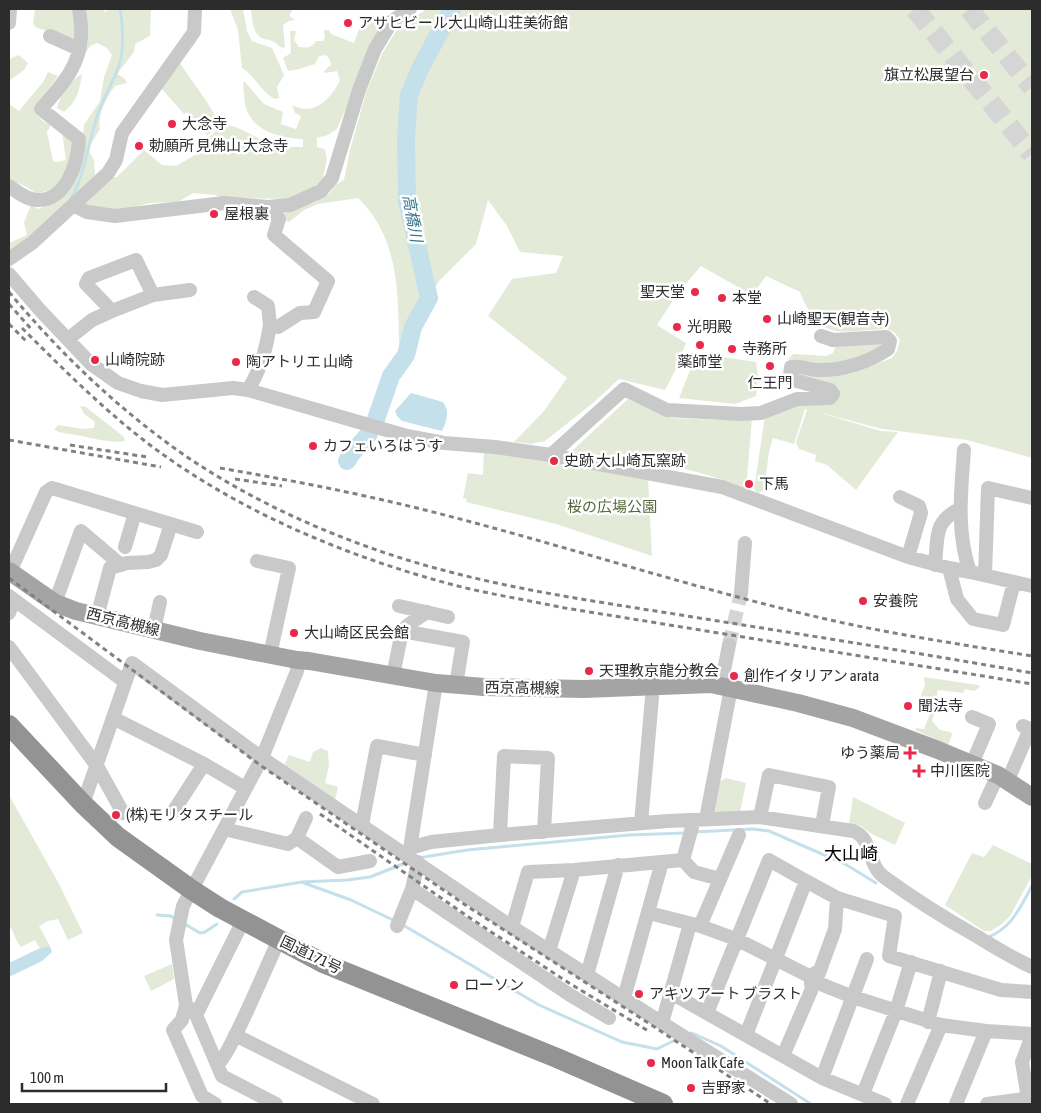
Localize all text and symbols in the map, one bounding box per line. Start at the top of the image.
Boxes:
place label: アサヒビール大山崎山荘美術館 [358,14,568,31]
marker: アサヒビール大山崎山荘美術館 [342,17,354,29]
place label: 旗立松展望台 [884,66,974,83]
marker: 旗立松展望台 [978,69,990,81]
place label: 大念寺 [182,115,227,132]
marker: 大念寺 [166,118,178,130]
place label: 勅願所 見佛山 大念寺 [149,137,288,154]
marker: 勅願所 見佛山 大念寺 [133,140,145,152]
water label: 高橋川 [400,193,426,245]
place label: 屋根裏 [224,205,269,222]
marker: 屋根裏 [208,208,220,220]
place label: 聖天堂 [640,283,685,300]
marker: 聖天堂 [689,286,701,298]
place label: 本堂 [732,289,762,306]
marker: 本堂 [716,292,728,304]
place label: 山崎聖天(観音寺) [777,310,889,327]
marker: 山崎聖天(観音寺) [761,313,773,325]
place label: 光明殿 [687,318,732,335]
marker: 光明殿 [671,321,683,333]
marker: 薬師堂 [694,339,706,351]
place label: 寺務所 [742,340,787,357]
marker: 寺務所 [726,343,738,355]
place label: 山崎院跡 [105,351,165,368]
place label: 陶アトリエ 山崎 [246,353,353,370]
place label: 薬師堂 [677,353,723,370]
marker: 山崎院跡 [89,354,101,366]
marker: 陶アトリエ 山崎 [230,356,242,368]
marker: 仁王門 [764,360,776,372]
place label: 仁王門 [747,374,793,391]
place label: カフェいろはうす [323,437,443,454]
marker: カフェいろはうす [307,440,319,452]
place label: 史跡 大山崎瓦窯跡 [564,452,686,469]
marker: 史跡 大山崎瓦窯跡 [548,455,560,467]
place label: 下馬 [759,475,789,492]
marker: 下馬 [743,478,755,490]
park label: 桜の広場公園 [567,498,657,515]
place label: 安養院 [873,592,918,609]
marker: 安養院 [857,595,869,607]
street label: 西京高槻線 [85,604,162,639]
place label: 大山崎区民会館 [304,624,409,641]
marker: 大山崎区民会館 [288,627,300,639]
place label: 天理教京龍分教会 [599,662,719,679]
marker: 天理教京龍分教会 [583,665,595,677]
place label: 創作イタリアン arata [744,667,879,684]
marker: 創作イタリアン arata [728,670,740,682]
street label: 西京高槻線 [484,678,560,697]
place label: 聞法寺 [918,697,963,714]
marker: 聞法寺 [902,700,914,712]
place label: ゆう薬局 [840,744,900,761]
marker: ゆう薬局 [904,747,916,759]
place label: 中川医院 [930,762,990,779]
marker: 中川医院 [912,764,926,778]
place label: (株)モリタスチール [126,806,253,823]
marker: (株)モリタスチール [110,809,122,821]
district label: 大山崎 [824,843,878,864]
street label: 国道171号 [278,932,345,977]
place label: ローソン [464,976,524,993]
marker: ローソン [448,979,460,991]
place label: アキツ アート ブラスト [649,985,802,1002]
marker: アキツ アート ブラスト [633,988,645,1000]
place label: Moon Talk Cafe [661,1054,744,1071]
marker: Moon Talk Cafe [645,1057,657,1069]
scale bar [22,1060,166,1092]
text: 100 m [30,1069,64,1086]
place label: 吉野家 [701,1079,746,1096]
marker: 吉野家 [685,1082,697,1094]

